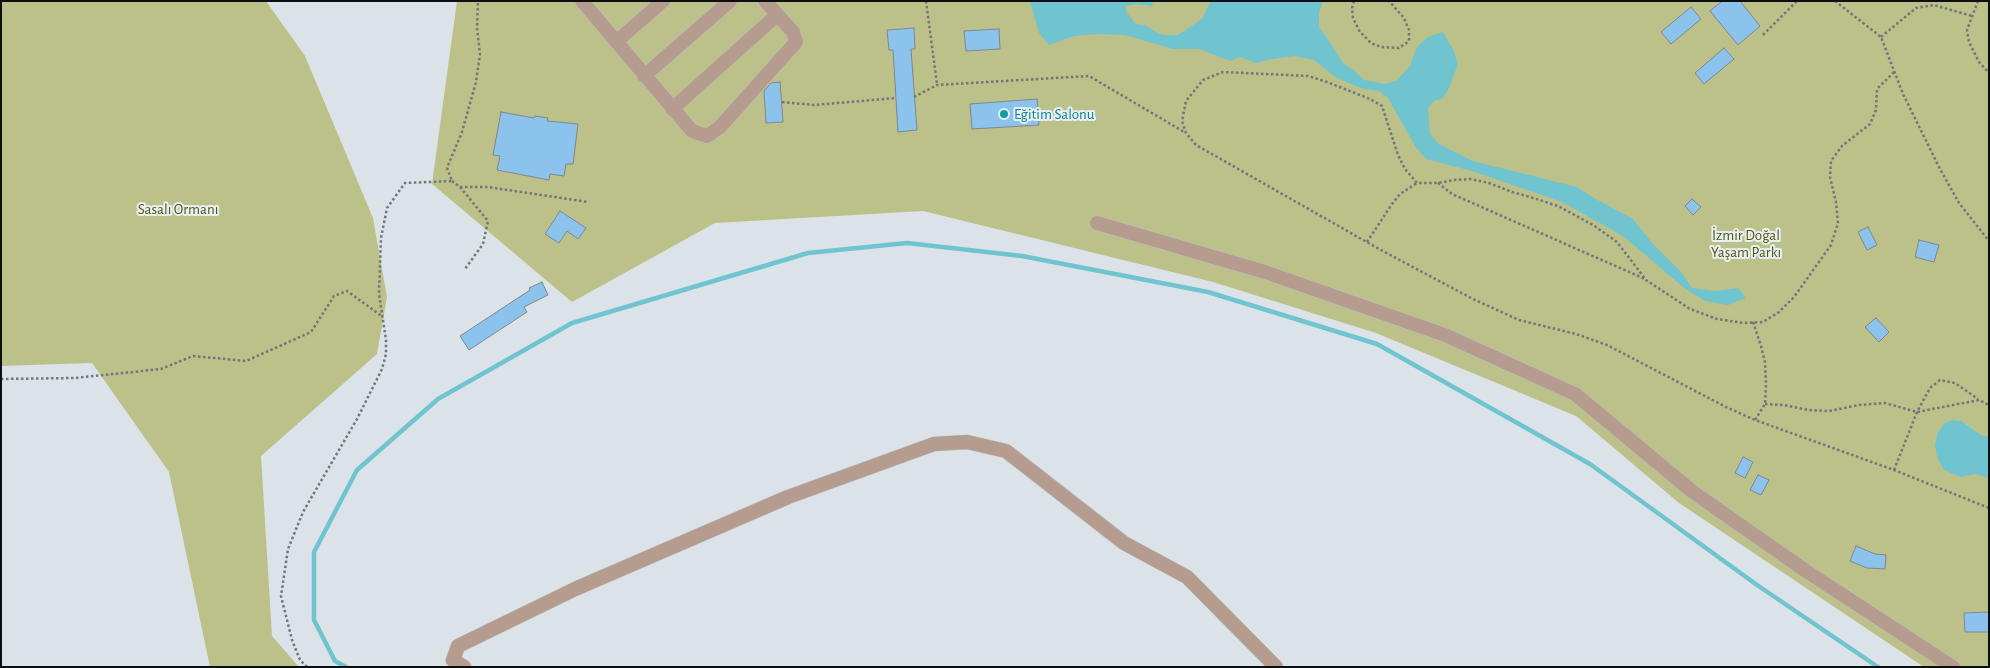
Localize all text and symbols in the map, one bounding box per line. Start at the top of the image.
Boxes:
place label: Eğitim Salonu [1014,105,1094,123]
marker: Eğitim Salonu [998,108,1010,120]
park label: Sasalı Ormanı [138,200,218,218]
park label: İzmir Doğal Yaşam Parkı [1711,226,1781,261]

